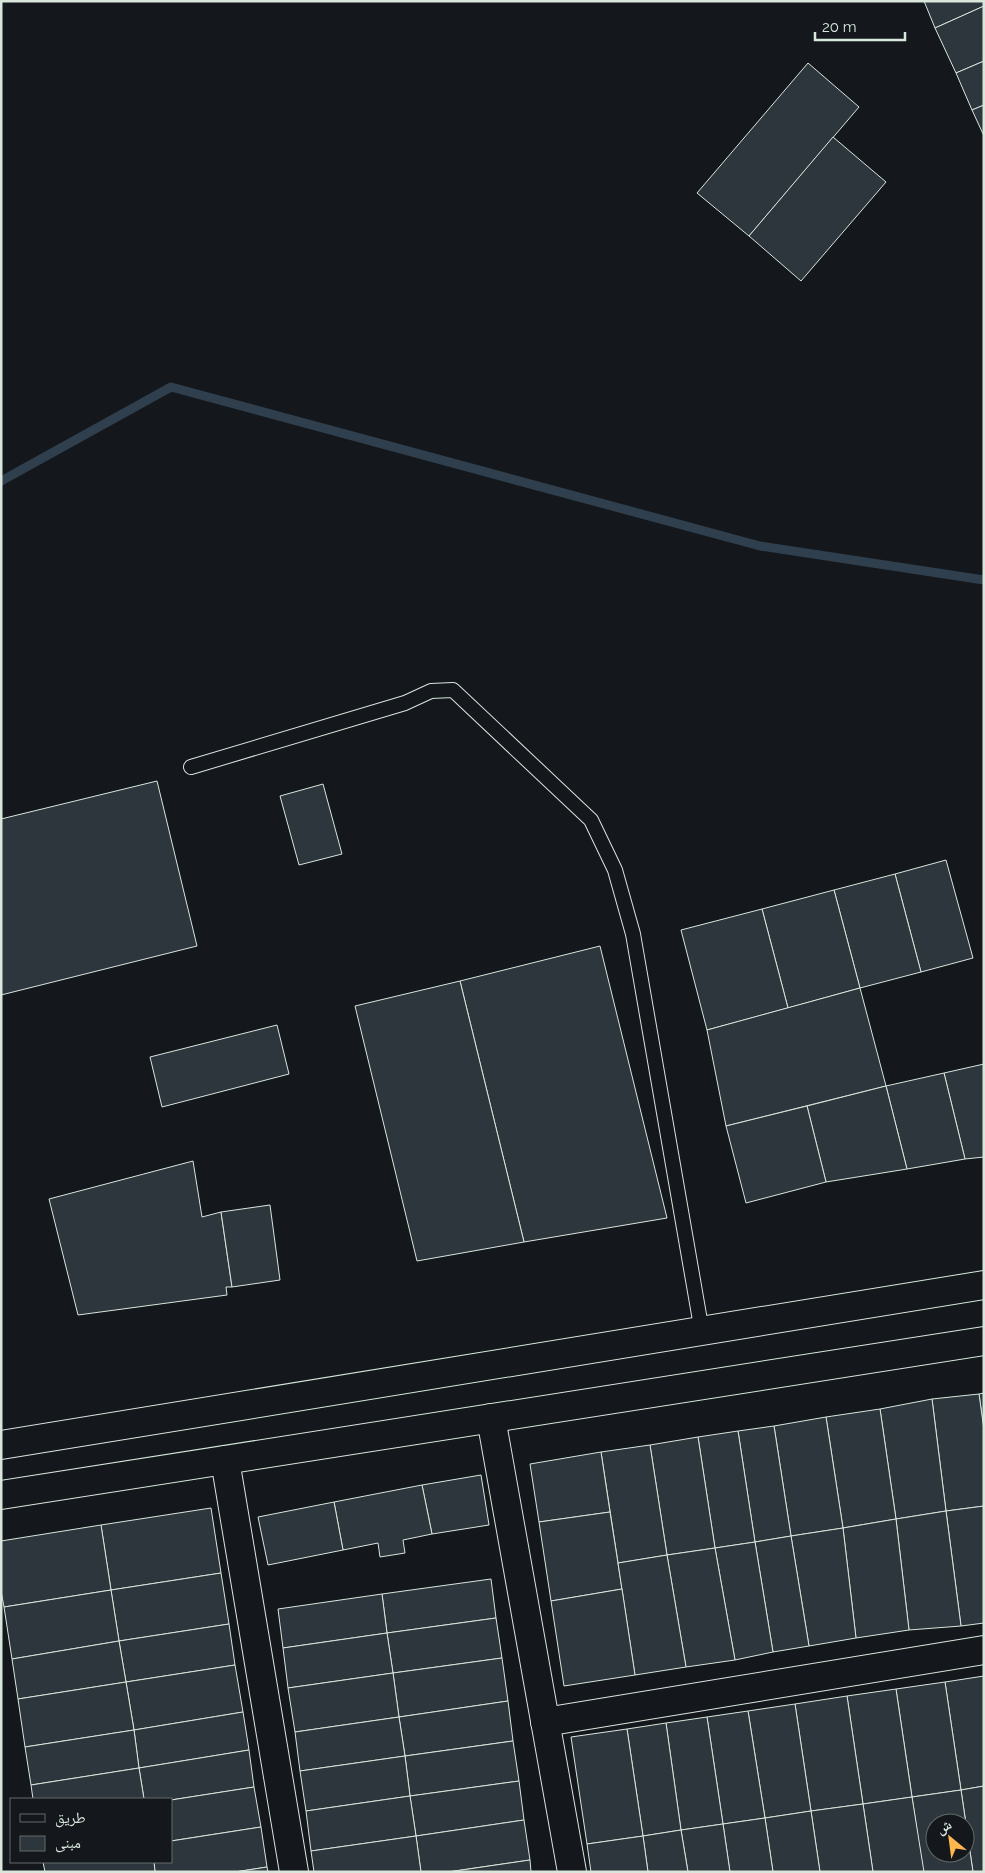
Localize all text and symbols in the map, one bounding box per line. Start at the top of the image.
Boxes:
scale bar [815,10,905,42]
text: 20 m [822,18,857,36]
legend [10,1798,172,1863]
text: طريق [55,1809,86,1828]
north arrow [925,1813,975,1863]
text: ش [933,1816,955,1838]
text: مبنى [55,1834,81,1853]

